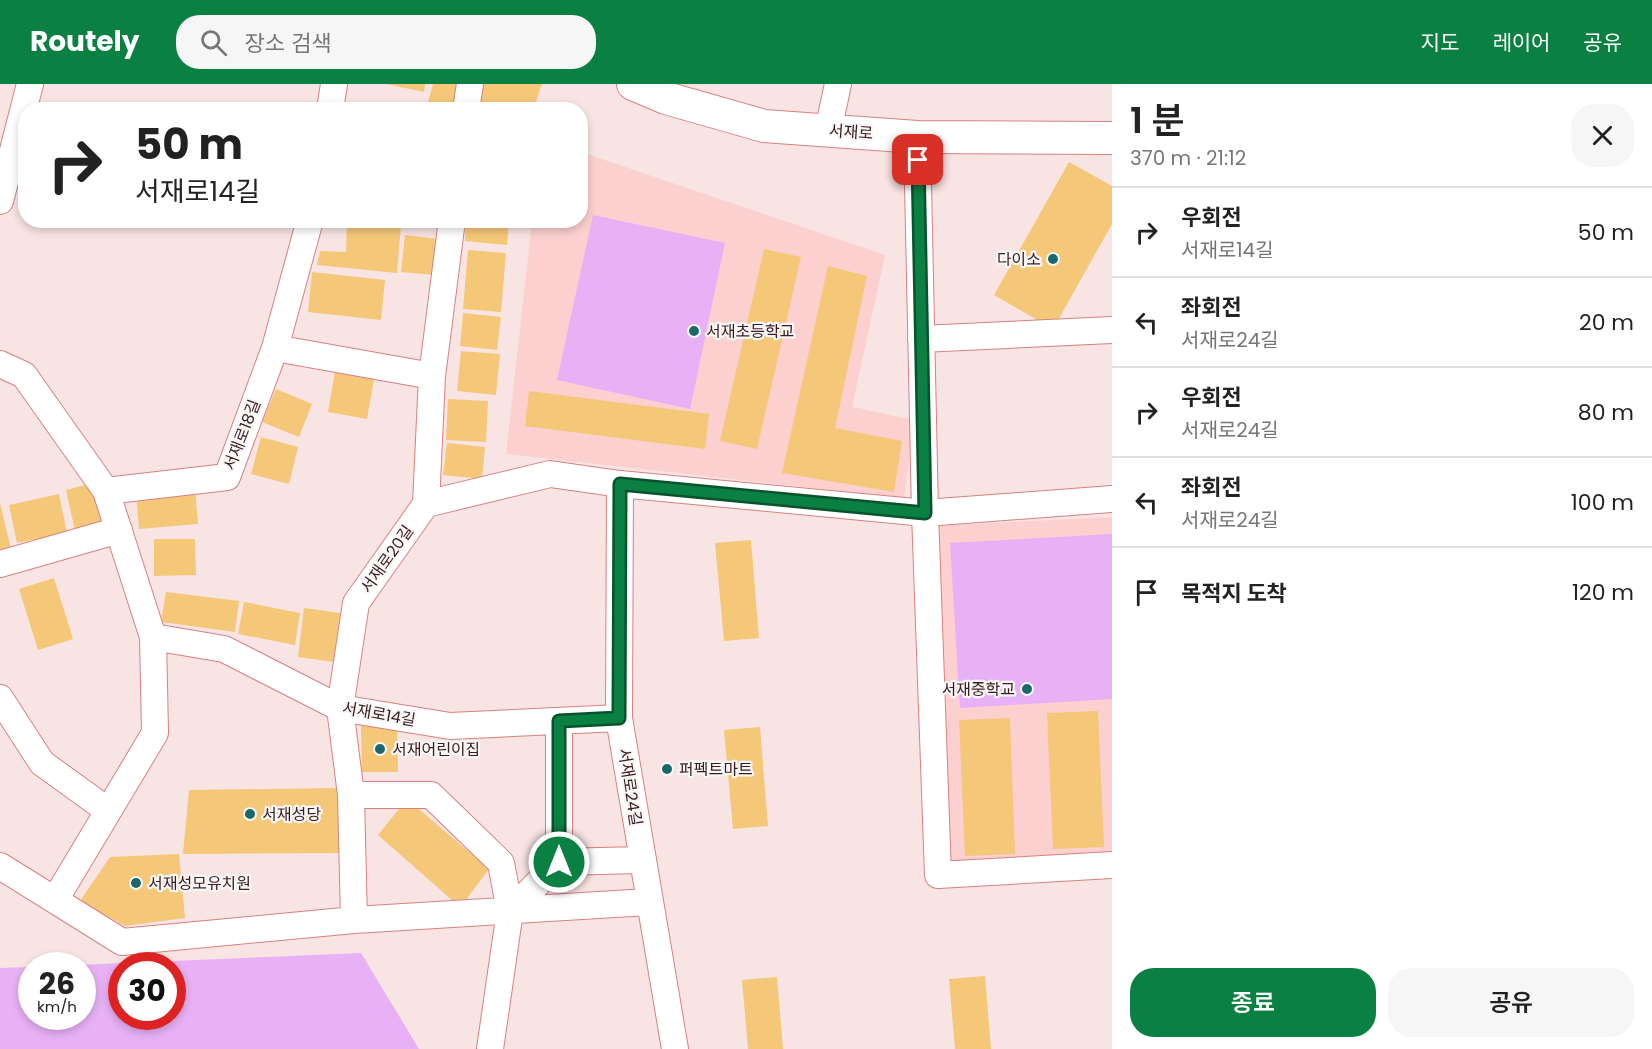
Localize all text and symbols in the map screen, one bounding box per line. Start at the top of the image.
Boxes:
search box [176,15,596,69]
text: Routely [30,22,140,61]
icon: search [197,26,230,59]
text: 장소 검색 [245,28,331,59]
text: 지도 [1421,28,1459,57]
text: 레이어 [1492,28,1550,57]
text: 공유 [1583,28,1622,57]
text: 1 분 [1130,95,1185,146]
button: close [1571,104,1634,167]
text: 50 m [135,115,243,174]
street label: 서재로 [828,119,874,145]
icon: right [36,126,114,204]
pin [892,134,943,185]
icon: arrive [901,143,934,176]
text: 370 m · 21:12 [1130,144,1246,172]
text: 서재로14길 [135,173,260,210]
text: 우회전 [1181,202,1242,233]
icon: right [1130,216,1163,249]
text: 50 m [1578,217,1634,248]
text: 서재로14길 [1181,236,1274,264]
place label: 다이소 [997,248,1041,271]
marker: 다이소 [1046,252,1060,266]
text: 좌회전 [1181,292,1242,323]
icon: left [1130,306,1163,339]
text: 20 m [1579,307,1634,338]
place label: 서재초등학교 [706,320,794,343]
marker: 서재초등학교 [687,324,701,338]
text: 서재로24길 [1181,326,1279,354]
text: 우회전 [1181,382,1242,413]
street label: 서재로18길 [218,396,266,474]
icon: right [1130,396,1163,429]
text: 80 m [1578,397,1634,428]
text: 서재로24길 [1181,416,1279,444]
text: 좌회전 [1181,472,1242,503]
icon: left [1130,486,1163,519]
text: 100 m [1571,487,1634,518]
text: 서재로24길 [1181,506,1279,534]
street label: 서재로20길 [355,520,419,598]
icon: arrive [1130,576,1163,609]
text: 120 m [1572,577,1634,608]
text: 목적지 도착 [1181,578,1287,609]
place label: 서재중학교 [941,678,1015,701]
marker: 서재중학교 [1020,682,1034,696]
street label: 서재로14길 [341,696,417,732]
place label: 서재어린이집 [392,738,480,761]
marker: 서재어린이집 [373,742,387,756]
street label: 서재로24길 [613,747,647,827]
place label: 퍼펙트마트 [679,758,753,781]
marker: 퍼펙트마트 [660,762,674,776]
place label: 서재성당 [262,803,321,826]
marker: 서재성당 [243,807,257,821]
position arrow [527,830,591,894]
place label: 서재성모유치원 [148,872,251,895]
marker: 서재성모유치원 [129,876,143,890]
speed limit sign: 30 [108,952,186,1030]
text: 26 [39,962,75,1005]
button: 종료 [1130,968,1376,1037]
button: 공유 [1388,968,1634,1037]
text: km/h [37,996,77,1017]

